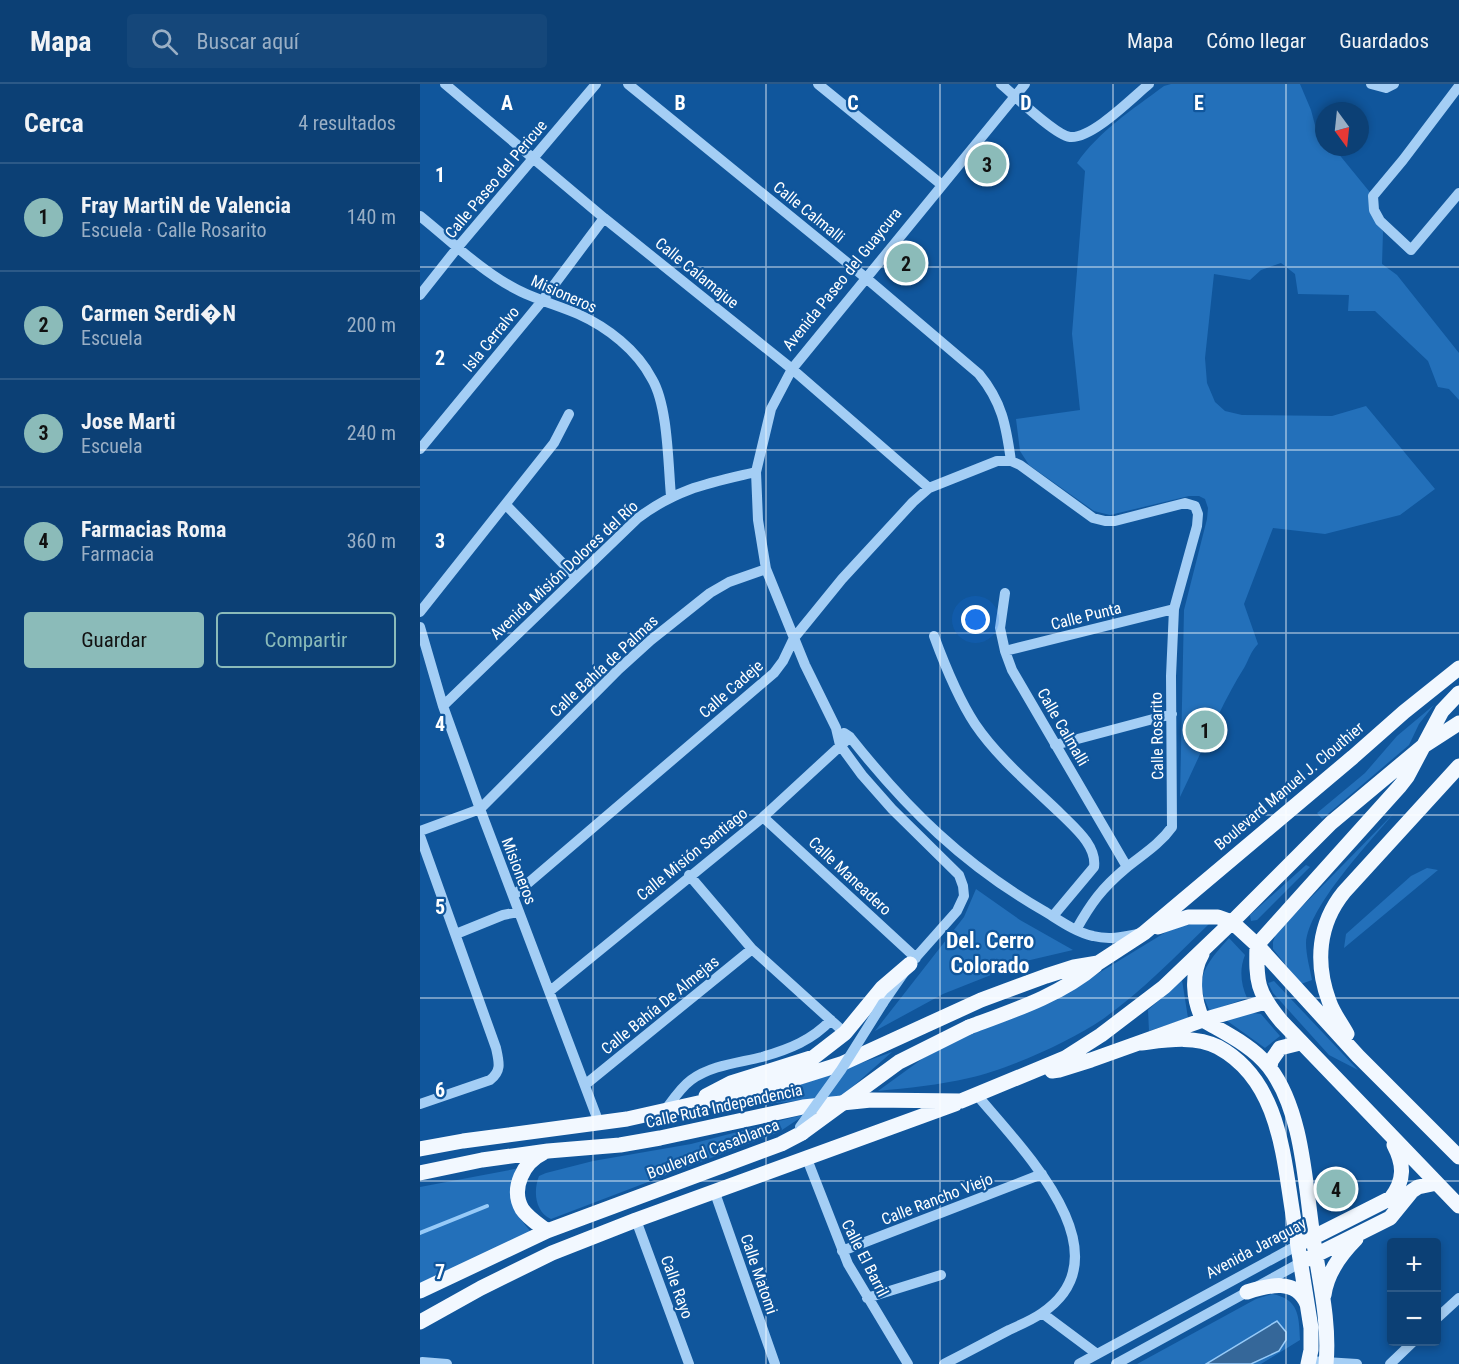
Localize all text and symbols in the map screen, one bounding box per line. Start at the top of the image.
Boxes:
search box [127,14,547,68]
text: Mapa [30,25,91,58]
icon: search [148,25,181,58]
text: Buscar aquí [196,29,299,54]
text: Mapa [1127,29,1173,53]
text: Cómo llegar [1206,29,1306,53]
text: Guardados [1339,29,1429,53]
text: A [501,91,513,115]
text: B [674,91,686,115]
text: C [847,91,859,115]
text: D [1020,91,1032,115]
text: E [1194,91,1204,115]
north arrow [1315,102,1369,156]
text: Cerca [24,108,84,138]
text: 4 resultados [298,111,396,135]
street label: Calle Paseo del Pericue [441,116,551,242]
pin: 3 [968,142,1006,187]
text: 1 [435,163,445,187]
street label: Calle Calmalli [769,177,849,247]
text: Fray MartiN de Valencia [81,193,291,218]
street label: Avenida Paseo del Guaycura [779,204,905,354]
text: 1 [38,205,49,229]
text: 140 m [347,205,396,229]
text: Escuela · Calle Rosarito [81,218,266,242]
street label: Calle Calamajue [651,234,743,312]
pin: 2 [886,240,926,285]
street label: Misioneros [528,271,600,317]
text: Carmen Serdi�N [81,301,236,326]
street label: Isla Cerralvo [459,303,523,375]
text: 2 [38,313,49,337]
text: 200 m [347,313,396,337]
text: Escuela [81,326,143,350]
text: 2 [435,346,445,370]
text: Jose Marti [81,409,175,434]
text: 3 [38,421,49,445]
text: 240 m [347,421,396,445]
text: Escuela [81,434,143,458]
street label: Avenida Misión Dolores del Río [486,497,642,643]
text: Farmacias Roma [81,517,226,542]
text: 4 [38,529,49,553]
text: 360 m [347,529,396,553]
text: 3 [435,529,445,553]
text: Farmacia [81,542,154,566]
street label: Calle Punta [1049,598,1123,634]
your location [961,605,990,634]
street label: Calle Bahía de Palmas [546,611,662,721]
button: Guardar [24,612,204,668]
button: Compartir [216,612,396,668]
street label: Calle Cadeje [695,656,767,722]
street label: Calle Calmalli [1033,685,1093,769]
street label: Calle Rosarito [1147,692,1167,780]
pin: 1 [1186,708,1224,752]
text: 4 [435,712,445,736]
street label: Boulevard Manuel J. Clouthier [1210,718,1368,854]
street label: Calle Misión Santiago [633,803,751,905]
street label: Calle Maneadero [805,833,895,919]
street label: Misioneros [498,835,540,907]
text: 5 [435,895,445,919]
district label: Del. Cerro Colorado [946,928,1034,978]
street label: Calle Bahía De Almejas [597,952,723,1058]
text: 6 [435,1078,445,1102]
street label: Calle Ruta Independencia [644,1080,804,1132]
street label: Boulevard Casablanca [644,1115,782,1183]
pin: 4 [1316,1166,1356,1212]
street label: Calle Rancho Viejo [879,1169,995,1229]
street label: Avenida Jaraguay [1202,1213,1310,1282]
street label: Calle El Barril [837,1216,893,1300]
street label: Calle Matomi [736,1232,782,1316]
map controls [1387,1238,1441,1346]
button: + [1387,1238,1441,1292]
street label: Calle Rayo [657,1253,697,1321]
text: 7 [435,1260,445,1284]
button: − [1387,1292,1441,1346]

